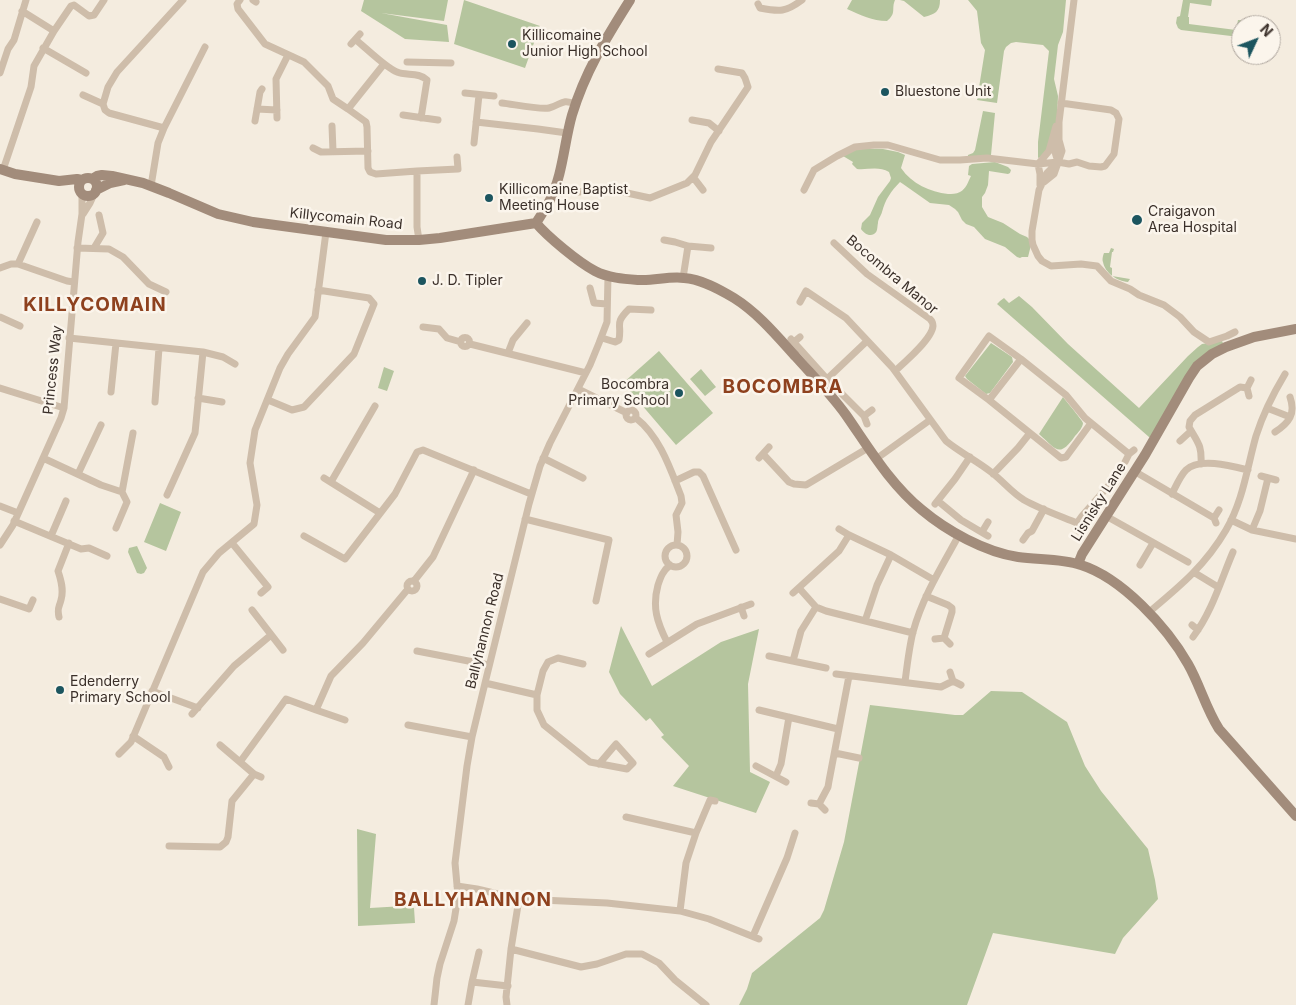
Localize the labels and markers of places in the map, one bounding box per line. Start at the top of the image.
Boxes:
place label: Killicomaine Junior High School [522,28,648,60]
marker: Killicomaine Junior High School [506,38,518,50]
place label: Bluestone Unit [895,84,991,100]
marker: Bluestone Unit [879,86,891,98]
place label: Killicomaine Baptist Meeting House [499,182,628,214]
marker: Killicomaine Baptist Meeting House [483,192,495,204]
place label: Craigavon Area Hospital [1148,204,1237,236]
marker: Craigavon Area Hospital [1130,213,1144,227]
place label: J. D. Tipler [432,273,503,289]
marker: J. D. Tipler [416,275,428,287]
place label: Bocombra Primary School [568,377,669,410]
marker: Bocombra Primary School [673,387,685,399]
place label: Edenderry Primary School [70,674,171,706]
marker: Edenderry Primary School [54,684,66,696]

